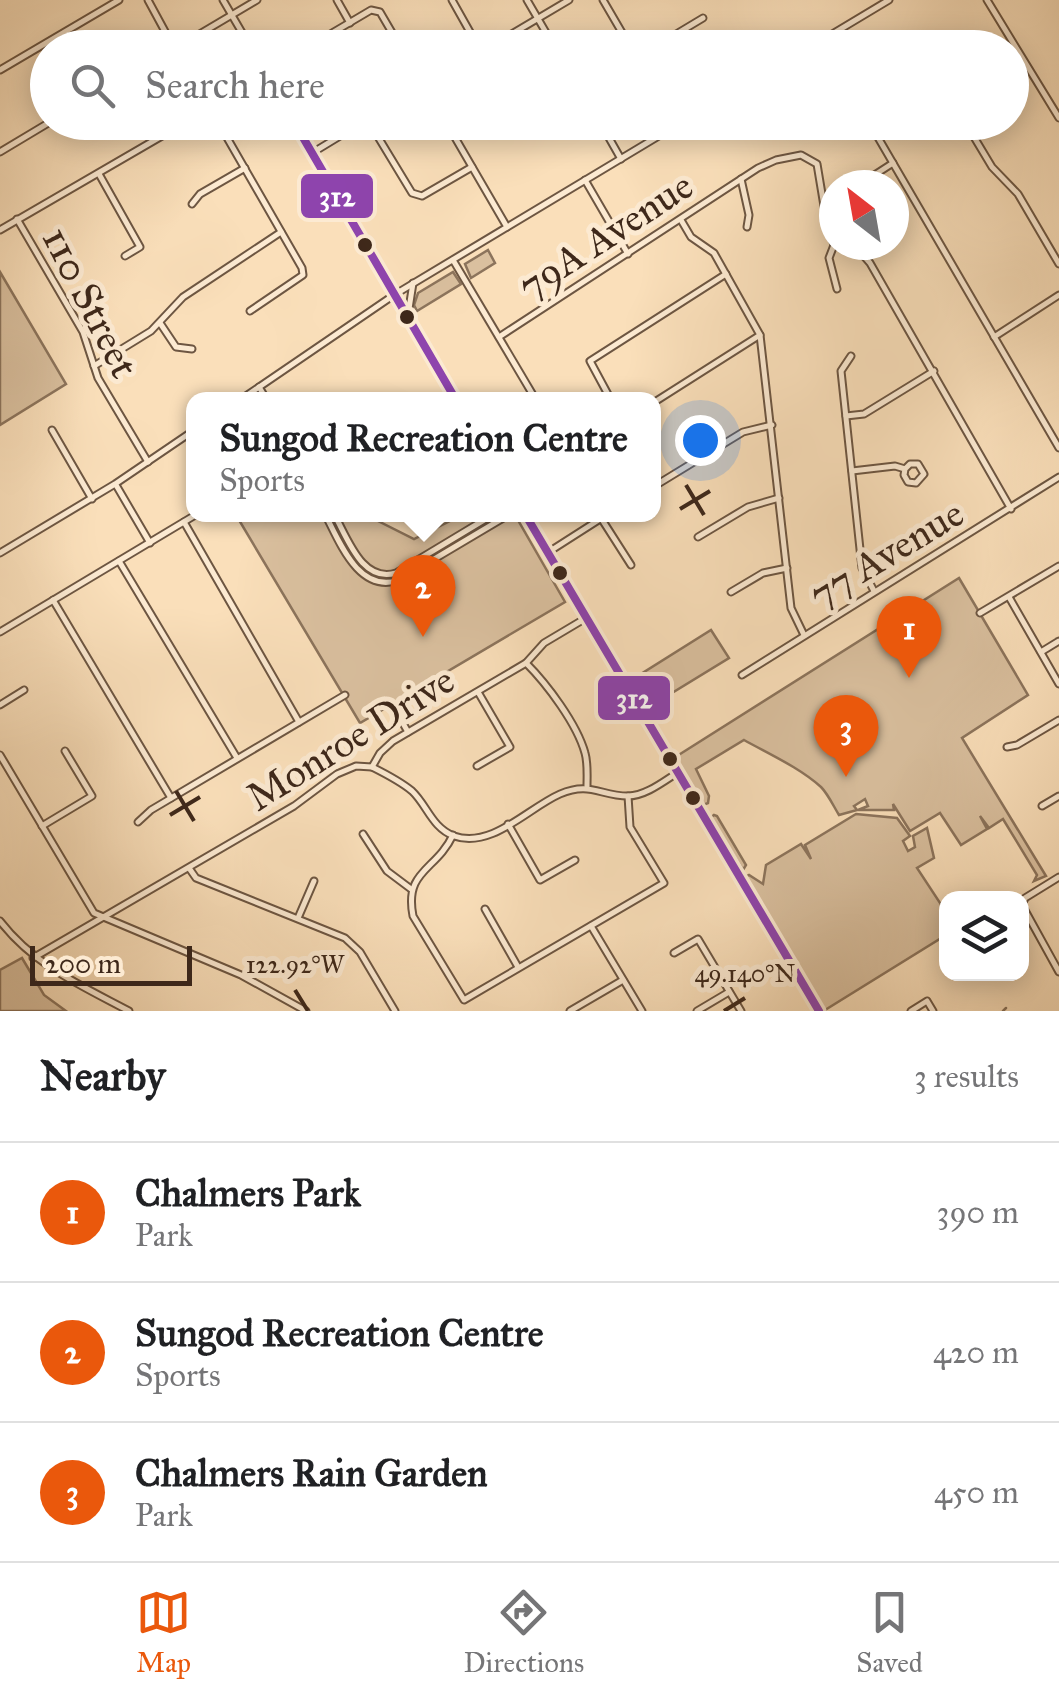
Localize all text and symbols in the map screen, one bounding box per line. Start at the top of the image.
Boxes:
search box [30,30,1029,140]
icon: search [65,58,120,113]
text: Search here [145,62,325,108]
street label: 79A Avenue [509,161,702,310]
north arrow [819,170,909,260]
line badge: 312 [299,172,375,220]
text: 312 [319,179,356,214]
street label: 110 Street [32,219,149,386]
unlabelled marker [355,235,375,255]
unlabelled marker [397,307,417,327]
popup [186,392,661,522]
text: Sungod Recreation Centre [219,415,628,461]
your location [675,415,726,466]
text: Sports [219,461,305,500]
street label: 77 Avenue [800,488,972,619]
pin: 2 [390,554,456,637]
unlabelled marker [550,563,570,583]
pin: 1 [876,596,942,678]
street label: Monroe Drive [237,655,463,822]
line badge: 312 [596,674,672,722]
text: 312 [616,681,653,716]
pin: 3 [814,694,878,777]
unlabelled marker [660,749,680,769]
unlabelled marker [683,788,703,808]
map controls [939,891,1029,981]
button: layers [939,891,1029,981]
scale bar [30,941,192,986]
text: 200 m [45,946,121,981]
text: 122.92°W [246,949,346,980]
text: 49.140°N [694,958,796,989]
text: Nearby [40,1050,165,1102]
text: 3 results [914,1057,1019,1096]
text: Chalmers Park [135,1170,361,1216]
text: 1 [66,1193,79,1232]
text: 390 m [937,1193,1019,1232]
text: Park [135,1216,193,1255]
text: Sungod Recreation Centre [135,1310,544,1356]
text: 2 [65,1333,80,1372]
text: 420 m [933,1333,1019,1372]
text: Sports [135,1356,221,1395]
text: Chalmers Rain Garden [135,1450,488,1496]
text: 3 [66,1473,79,1512]
text: 450 m [934,1473,1019,1512]
text: Park [135,1496,193,1535]
tab: Map [136,1585,191,1680]
tab: Directions [463,1585,584,1680]
tab: Saved [856,1585,923,1680]

